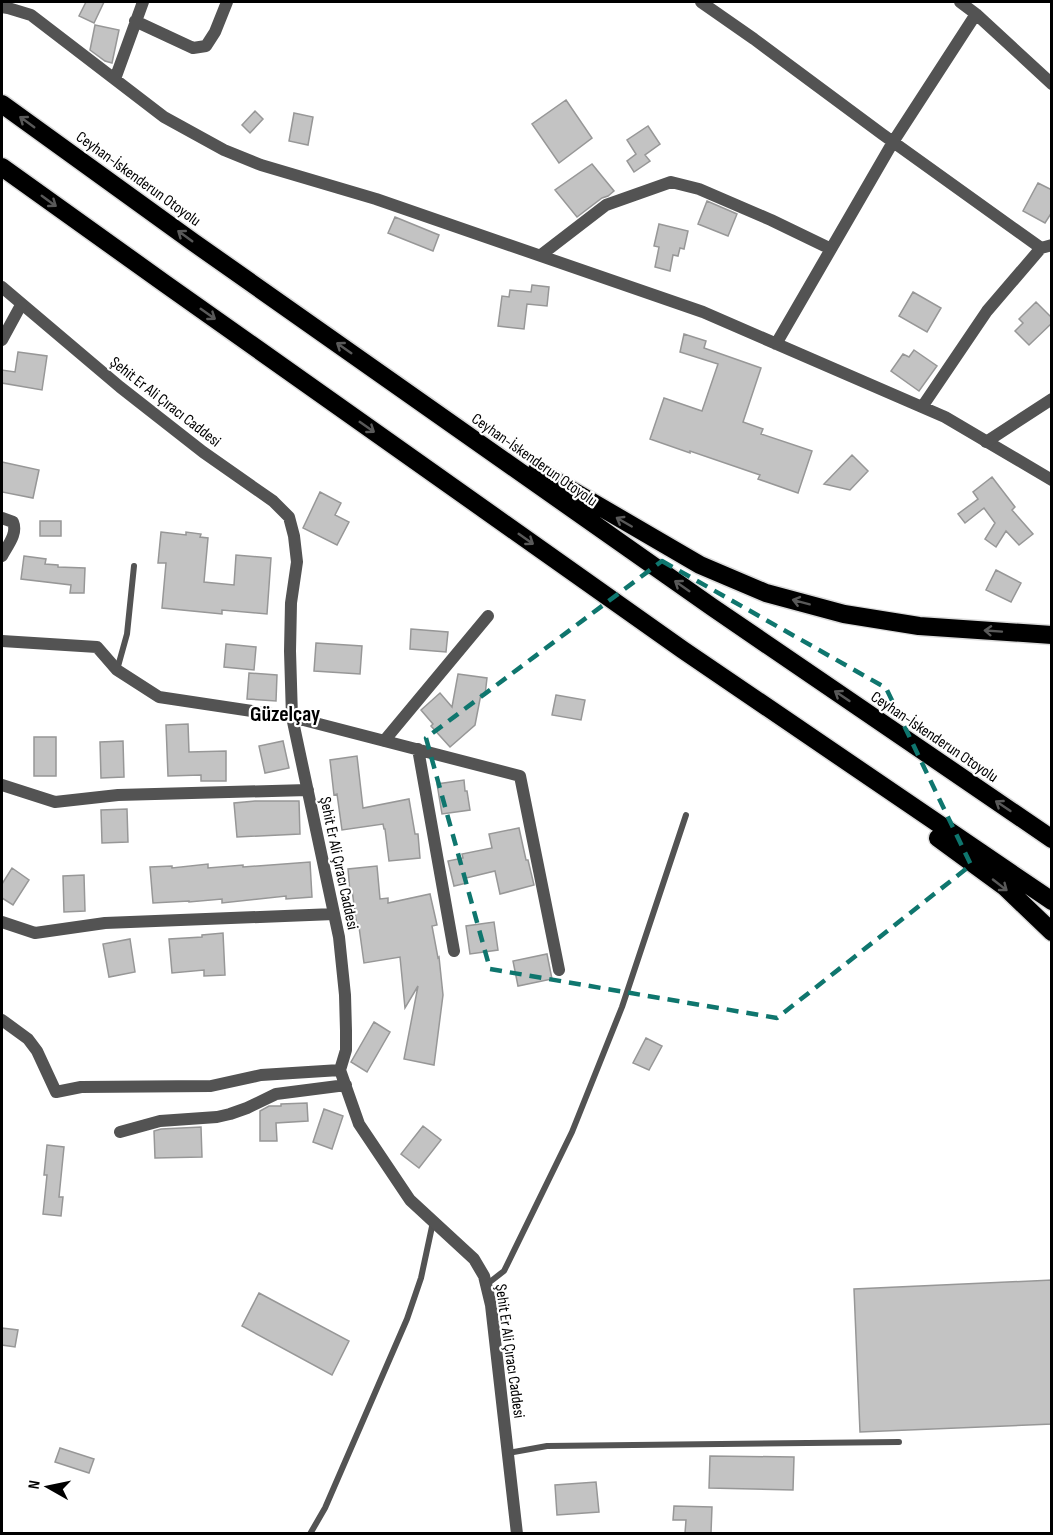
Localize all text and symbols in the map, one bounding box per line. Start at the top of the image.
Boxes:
one-way arrow [19,116,35,128]
street label: Ceyhan-İskenderun Otoyolu [72,128,204,231]
one-way arrow [40,195,57,207]
one-way arrow [177,230,194,242]
one-way arrow [199,308,215,320]
one-way arrow [337,342,353,354]
street label: Şehit Er Ali Çıracı Caddesi [106,353,224,451]
street label: Ceyhan-İskenderun Otoyolu [468,410,601,511]
one-way arrow [358,421,375,433]
one-way arrow [616,515,633,527]
one-way arrow [518,533,534,545]
one-way arrow [674,580,690,592]
one-way arrow [792,596,811,607]
one-way arrow [984,625,1004,636]
street label: Ceyhan-İskenderun Otoyolu [867,688,1001,787]
one-way arrow [835,690,851,702]
district label: Güzelçay [250,701,320,728]
street label: Şehit Er Ali Çıracı Caddesi [315,795,362,931]
one-way arrow [996,800,1012,812]
one-way arrow [992,878,1008,891]
street label: Şehit Er Ali Çıracı Caddesi [491,1283,528,1420]
north arrow [18,1457,78,1517]
text: N [25,1479,45,1491]

